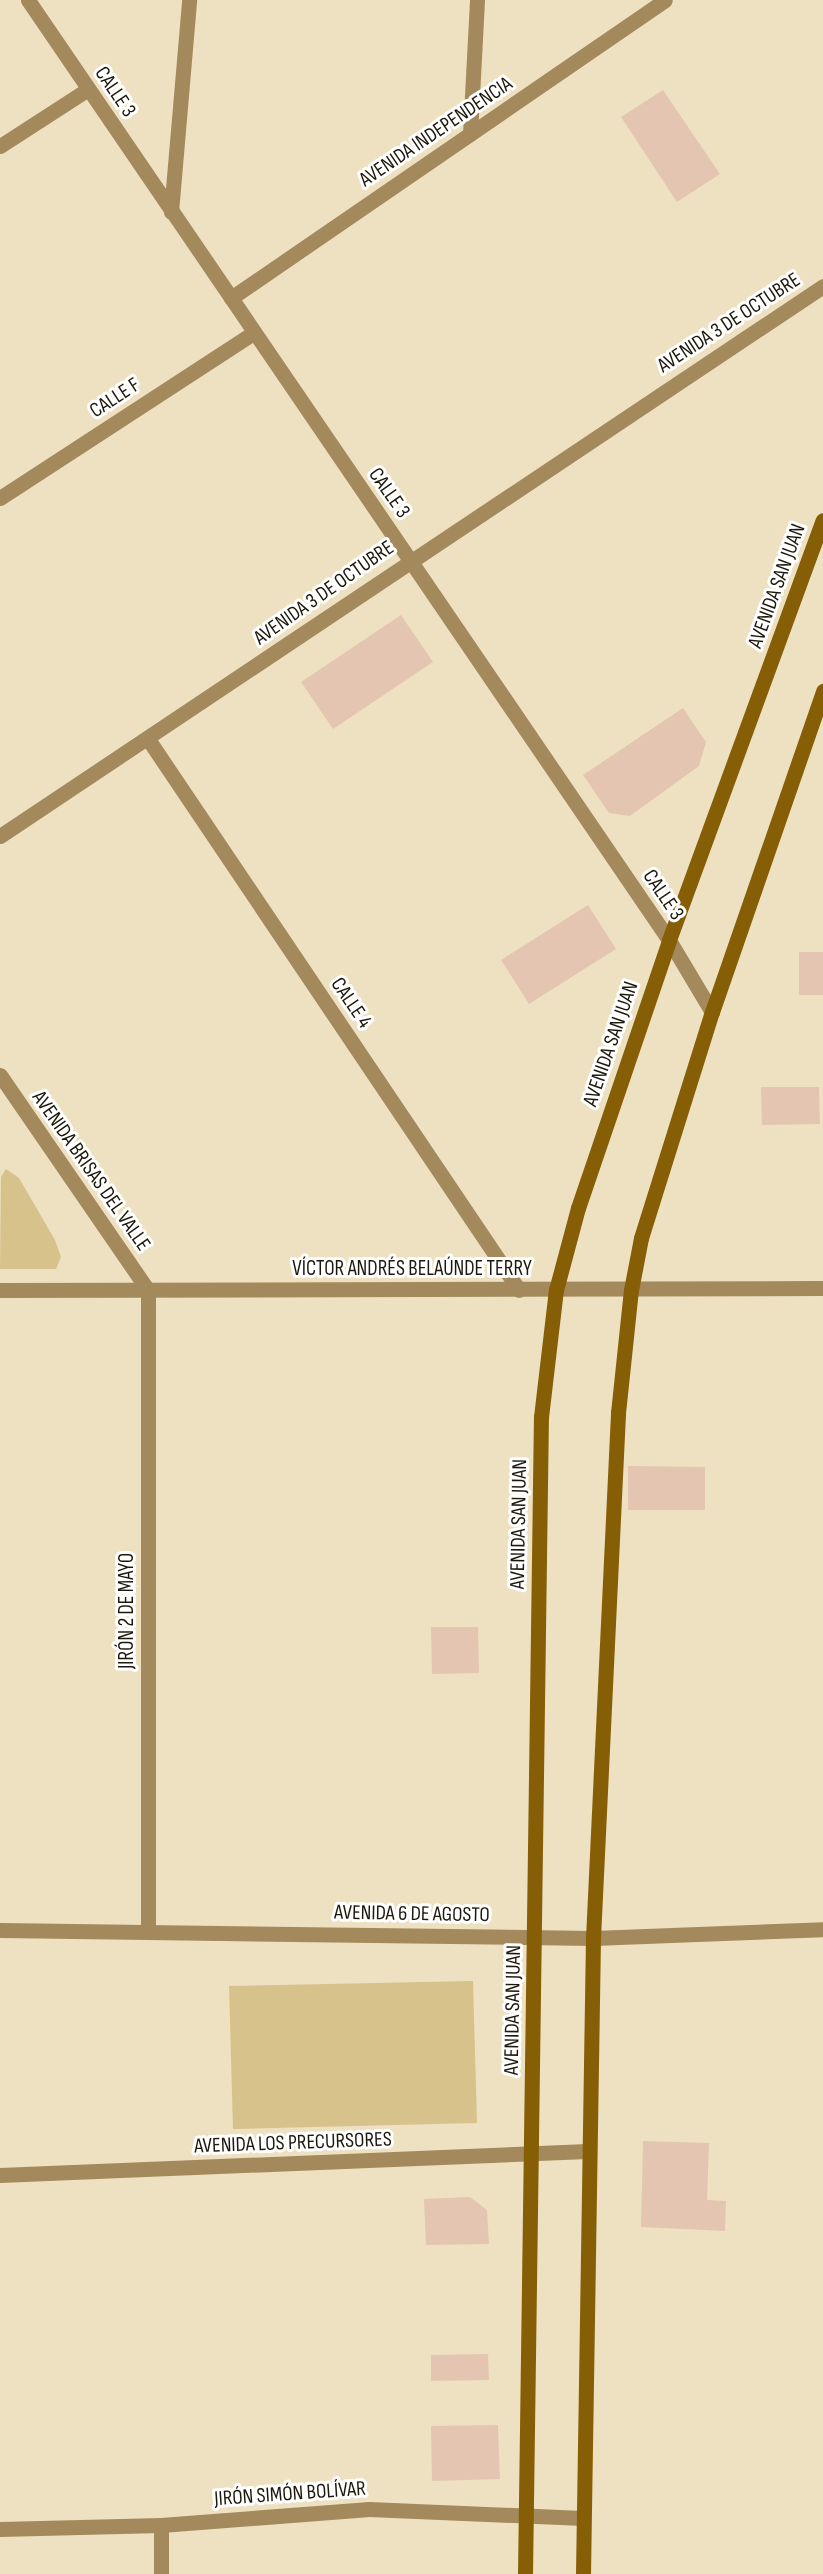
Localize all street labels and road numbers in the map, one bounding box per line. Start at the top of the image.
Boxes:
street label: CALLE 3 [89,62,141,122]
street label: AVENIDA INDEPENDENCIA [355,71,517,193]
street label: AVENIDA 3 DE OCTUBRE [653,267,805,379]
street label: CALLE F [85,372,145,424]
street label: CALLE 3 [363,463,415,523]
street label: AVENIDA SAN JUAN [743,521,811,651]
street label: AVENIDA 3 DE OCTUBRE [249,535,399,651]
street label: CALLE 3 [637,865,689,925]
street label: CALLE 4 [325,973,377,1033]
street label: AVENIDA SAN JUAN [578,978,644,1110]
street label: AVENIDA BRISAS DEL VALLE [26,1086,156,1256]
street label: VÍCTOR ANDRÉS BELAÚNDE TERRY [292,1256,532,1282]
street label: AVENIDA SAN JUAN [505,1459,533,1589]
street label: JIRÓN 2 DE MAYO [114,1553,140,1669]
street label: AVENIDA 6 DE AGOSTO [334,1900,490,1928]
street label: AVENIDA SAN JUAN [499,1945,527,2075]
street label: AVENIDA LOS PRECURSORES [194,2127,392,2159]
street label: JIRÓN SIMÓN BOLÍVAR [213,2476,367,2512]

